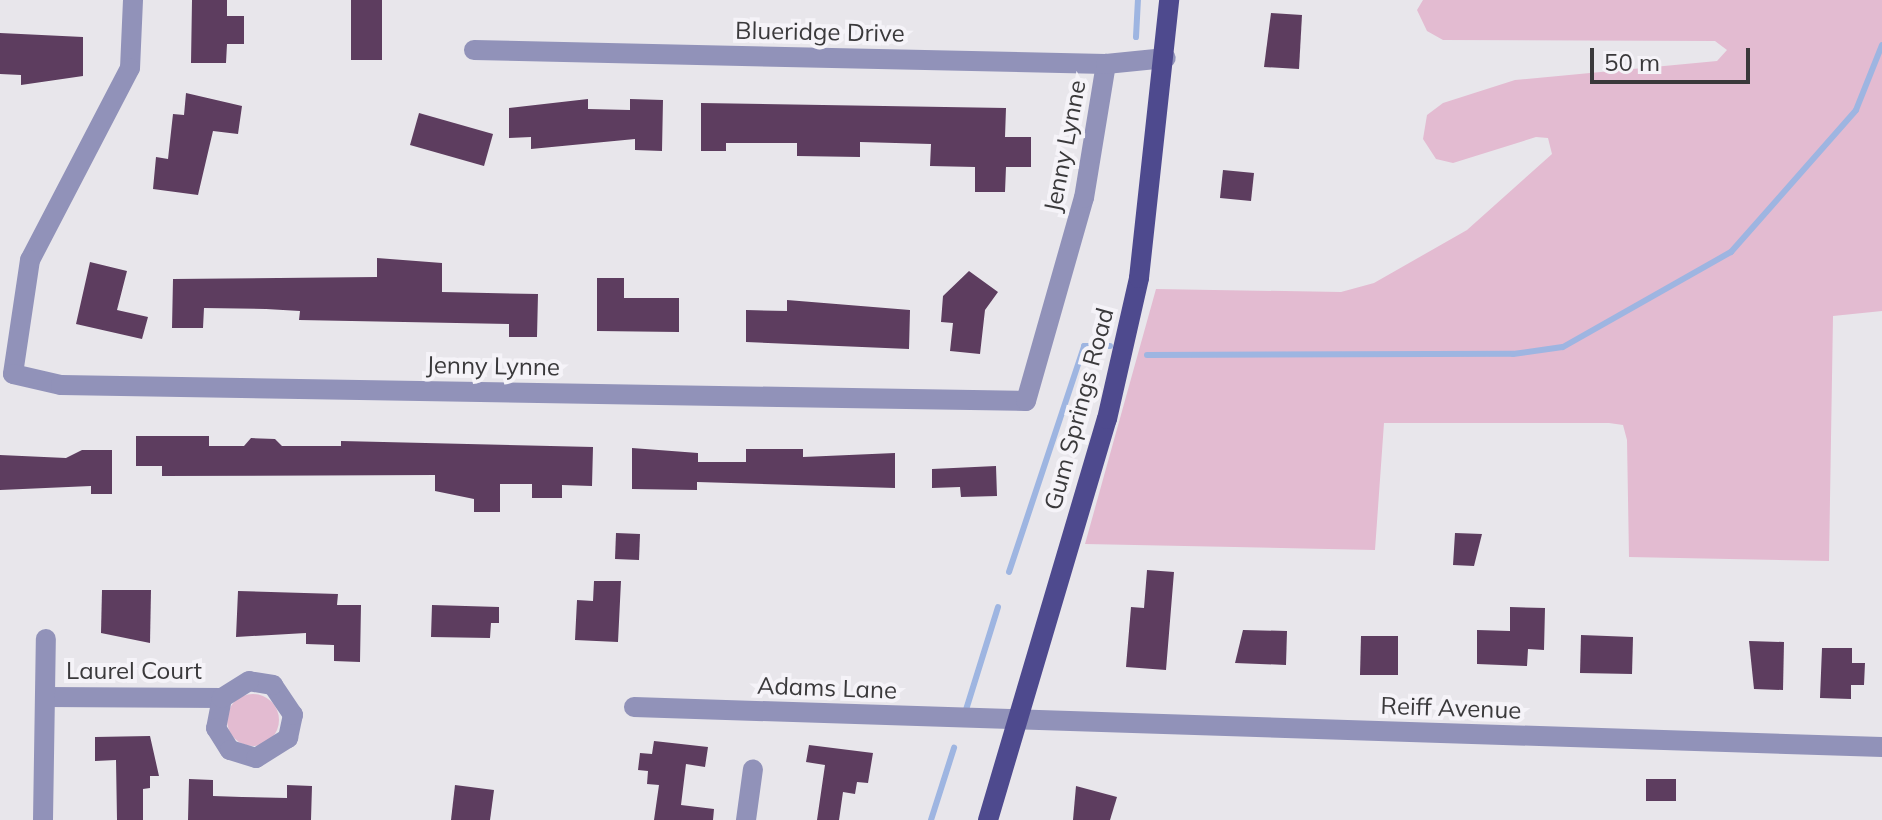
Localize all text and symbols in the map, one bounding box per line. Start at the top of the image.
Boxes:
street label: Blueridge Drive [735,16,905,48]
scale bar [1594,32,1754,82]
text: 50 m [1604,47,1660,77]
street label: Jenny Lynne [1038,78,1092,214]
street label: Gum Springs Road [1038,305,1120,513]
street label: Jenny Lynne [426,350,560,382]
street label: Laurel Court [66,657,202,685]
street label: Adams Lane [756,671,898,705]
street label: Reiff Avenue [1380,691,1522,725]

